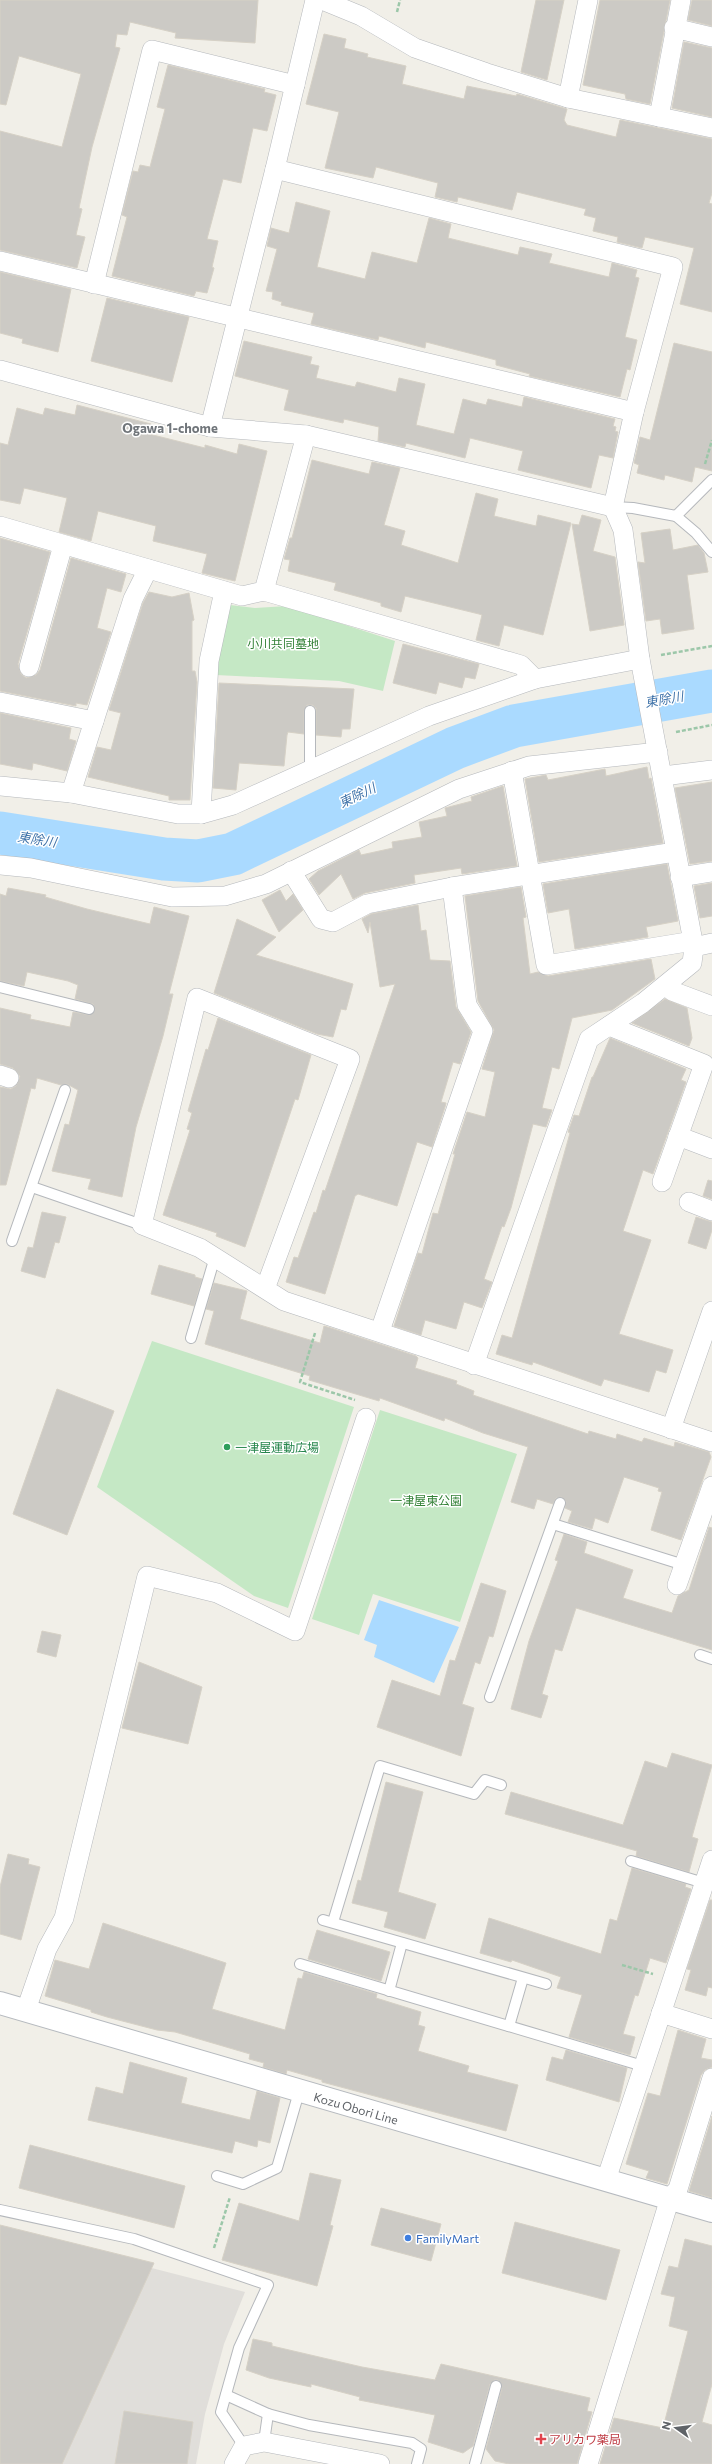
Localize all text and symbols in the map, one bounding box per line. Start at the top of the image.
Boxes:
district label: Ogawa 1-chome [122,420,218,436]
park label: 小川共同墓地 [247,636,319,650]
water label: 東除川 [643,687,687,710]
water label: 東除川 [336,778,380,811]
water label: 東除川 [16,828,59,850]
place label: 一津屋運動広場 [235,1440,319,1454]
marker: 一津屋運動広場 [222,1442,232,1452]
park label: 一津屋東公園 [390,1493,462,1507]
street label: Kozu Obori Line [312,2089,400,2127]
place label: FamilyMart [416,2231,479,2245]
marker: FamilyMart [403,2233,413,2243]
north arrow [656,2408,696,2448]
text: N [659,2420,673,2431]
place label: アリカワ薬局 [549,2432,621,2446]
marker: アリカワ薬局 [536,2434,546,2444]

